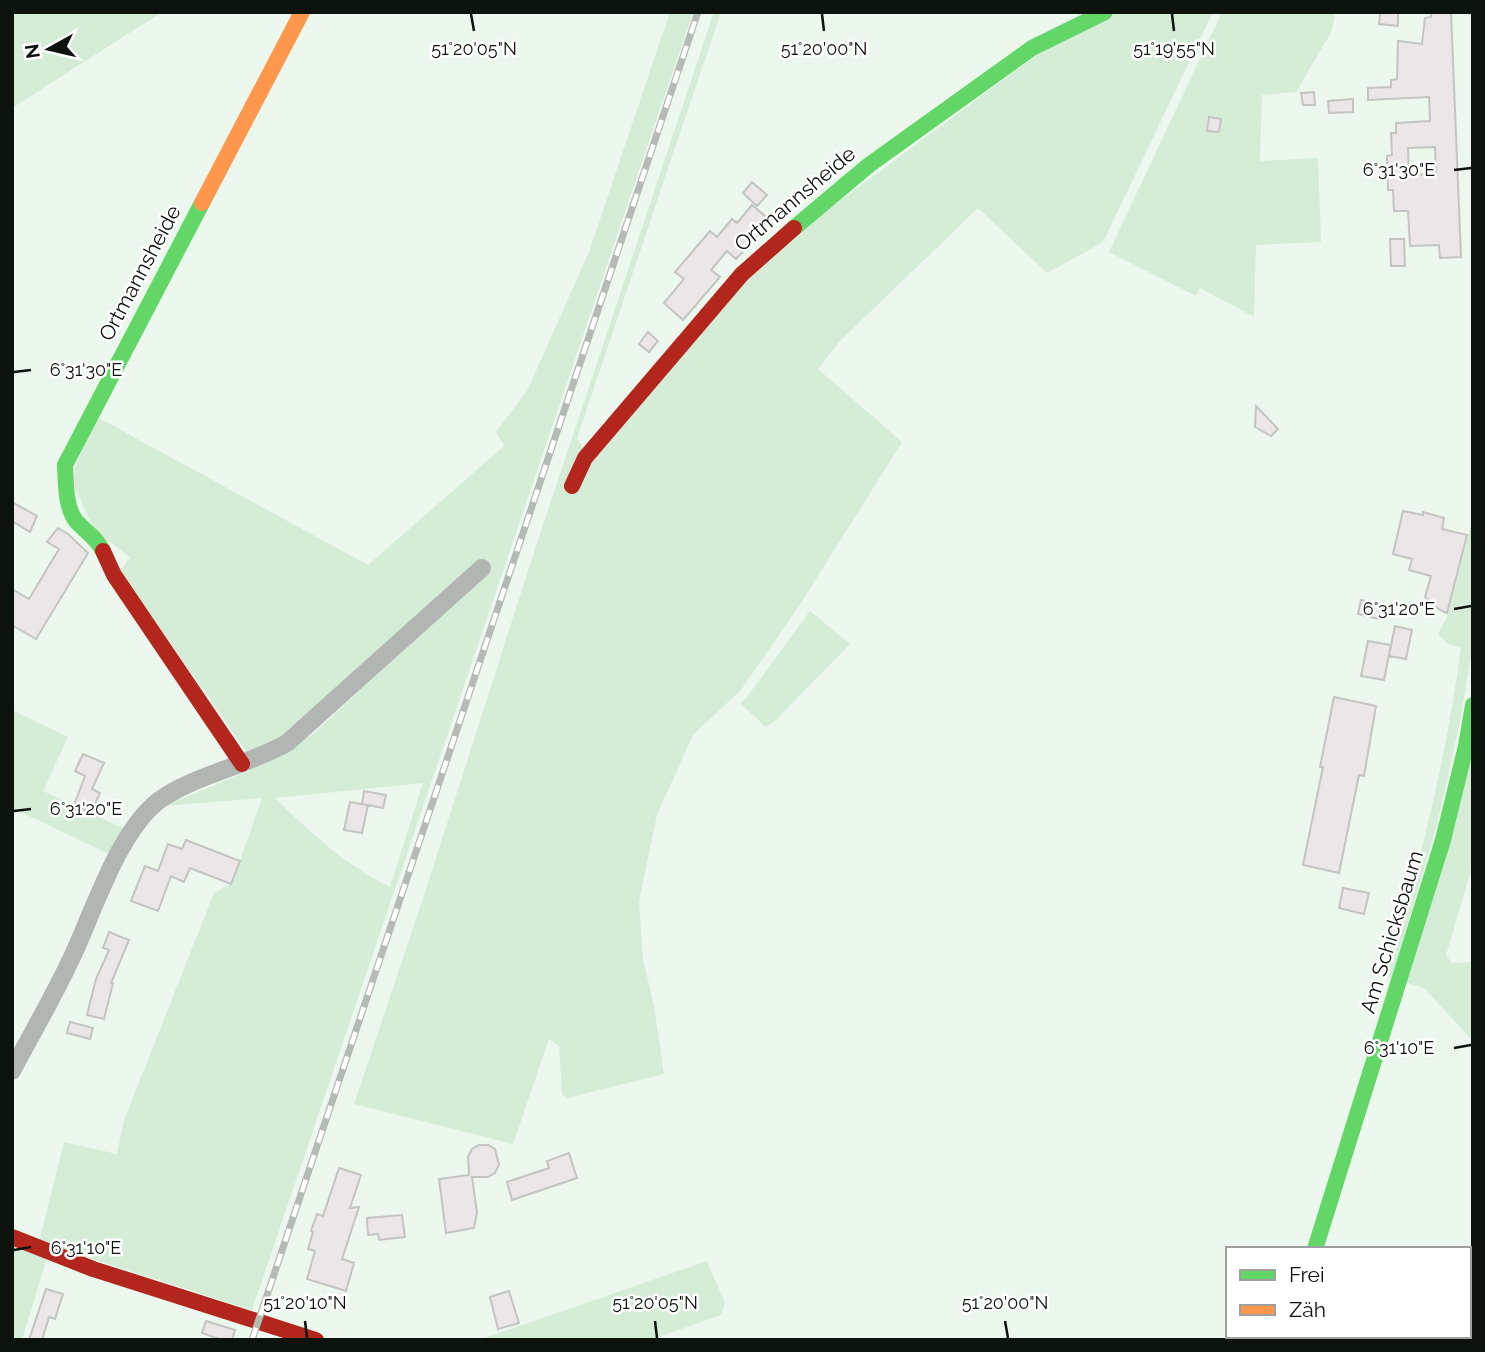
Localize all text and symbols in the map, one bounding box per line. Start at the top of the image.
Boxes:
north arrow [14,14,84,84]
text: 51°20'05"N [431,38,517,59]
text: 51°20'00"N [781,38,867,59]
text: 51°19'55"N [1133,38,1215,59]
text: N [20,43,44,60]
street label: Ortmannsheide [729,141,860,256]
text: 6°31'30"E [1363,159,1435,180]
street label: Ortmannsheide [93,201,186,345]
text: 6°31'30"E [50,359,122,380]
text: 6°31'20"E [1363,598,1435,619]
text: 6°31'20"E [50,798,122,819]
street label: Am Schicksbaum [1355,847,1428,1016]
text: 6°31'10"E [1364,1037,1434,1058]
text: 6°31'10"E [51,1237,121,1258]
legend [1226,1247,1471,1338]
text: Frei [1289,1262,1325,1287]
text: 51°20'10"N [263,1292,347,1313]
text: 51°20'05"N [612,1292,698,1313]
text: 51°20'00"N [962,1292,1048,1313]
text: Zäh [1289,1297,1326,1322]

